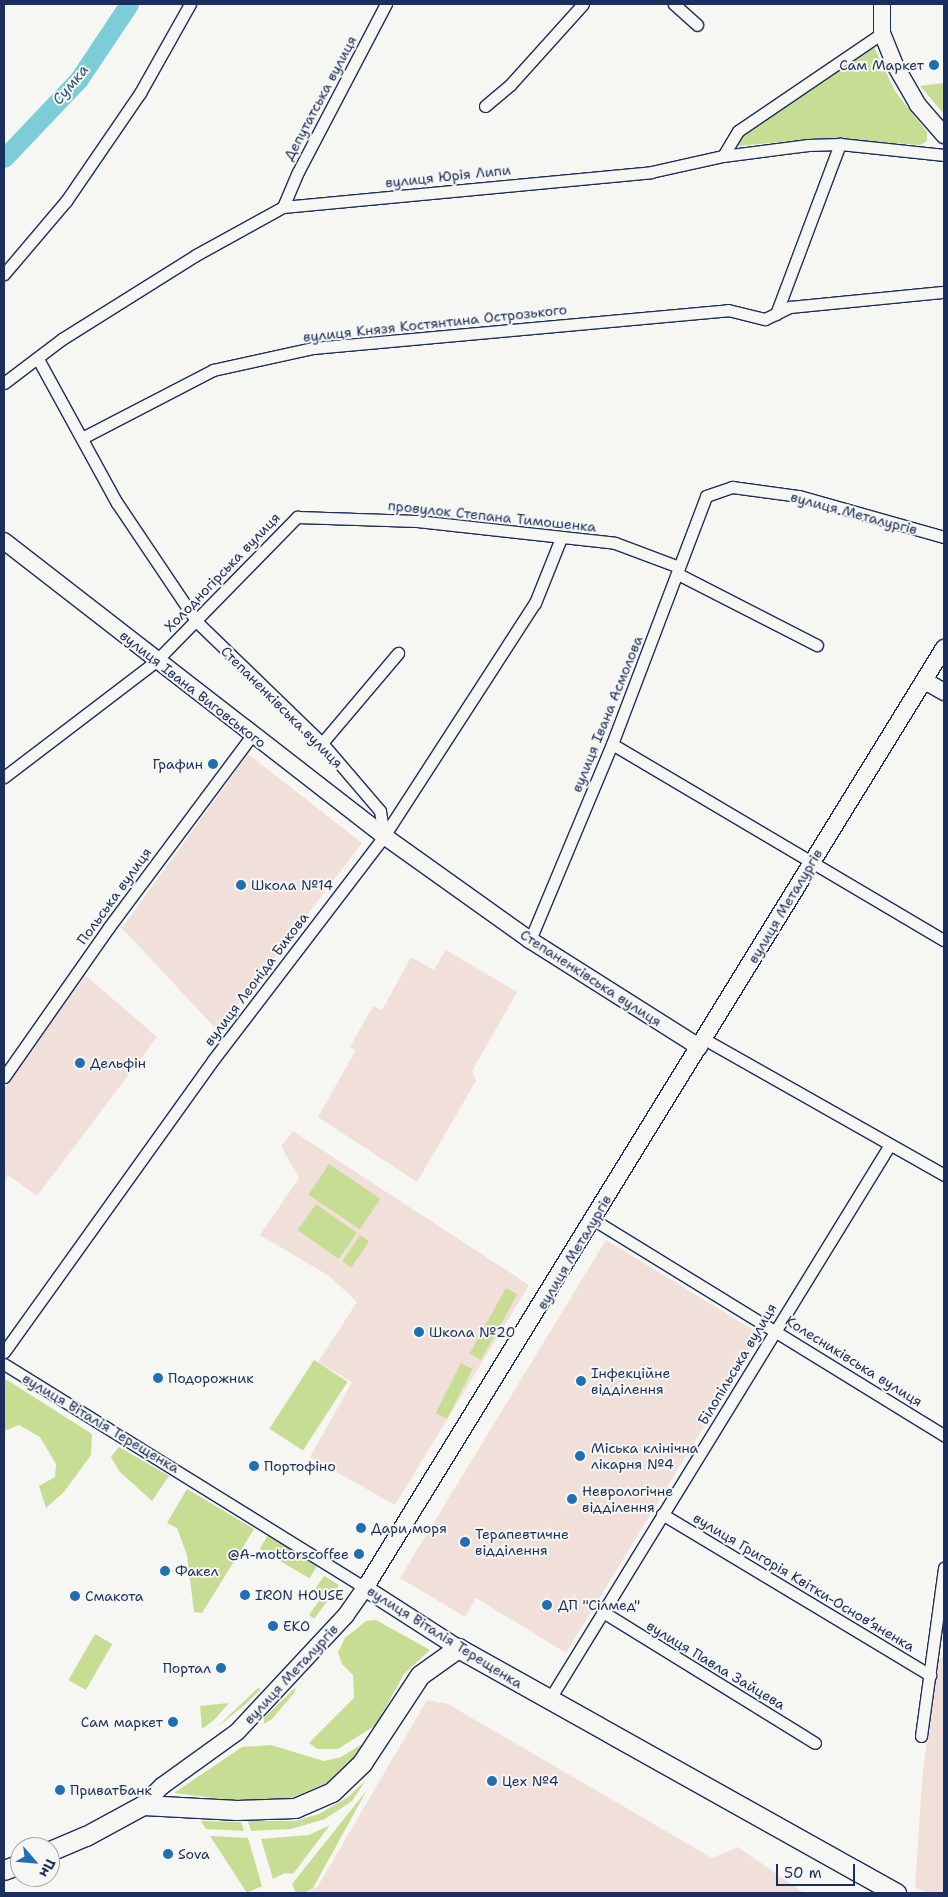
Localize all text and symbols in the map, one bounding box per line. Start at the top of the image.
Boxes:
street label: Депутатська вулиця [280,33,360,163]
place label: Сам Маркет [839,57,924,73]
marker: Сам Маркет [928,59,940,71]
water label: Сумка [49,61,93,109]
street label: вулиця Юрія Липи [384,161,512,191]
street label: вулиця Князя Костянтина Острозького [302,301,568,345]
street label: вулиця Металургів [789,488,919,538]
street label: провулок Степана Тимошенка [387,497,597,535]
street label: Холодногірська вулиця [161,509,283,635]
street label: вулиця Івана Виговського [117,627,269,751]
street label: вулиця Івана Асмолова [568,633,646,795]
street label: Степаненківська вулиця [218,643,346,771]
place label: Графин [152,756,203,772]
marker: Графин [207,758,219,770]
street label: Польська вулиця [73,844,155,948]
street label: вулиця Металургів [744,846,826,966]
place label: Школа №14 [251,877,333,893]
marker: Школа №14 [235,879,247,891]
street label: вулиця Леоніда Бикова [200,909,312,1049]
street label: Степаненківська вулиця [517,926,665,1030]
place label: Дельфін [90,1055,146,1071]
marker: Дельфін [74,1057,86,1069]
street label: вулиця Металургів [533,1192,615,1312]
street label: Білопільська вулиця [694,1300,780,1428]
street label: Колесниківська вулиця [782,1312,926,1410]
place label: Школа №20 [429,1324,515,1340]
marker: Школа №20 [413,1326,425,1338]
place label: Інфекційне відділення [591,1365,670,1398]
street label: вулиця Віталія Терещенка [20,1369,182,1477]
place label: Подорожник [168,1370,254,1386]
marker: Подорожник [152,1372,164,1384]
marker: Інфекційне відділення [575,1375,587,1387]
place label: Міська клінічна лікарня №4 [591,1440,698,1472]
marker: Міська клінічна лікарня №4 [573,1449,587,1463]
place label: Портофіно [264,1458,336,1474]
marker: Портофіно [248,1460,260,1472]
place label: Неврологічне відділення [582,1483,673,1515]
marker: Неврологічне відділення [566,1493,578,1505]
street label: вулиця Григорія Квітки-Основʼяненка [690,1509,918,1655]
place label: Дари моря [371,1520,447,1536]
marker: Дари моря [355,1522,367,1534]
place label: Терапевтичне відділення [475,1526,569,1558]
marker: Терапевтичне відділення [459,1536,471,1548]
place label: @A-mottorscoffee [227,1546,349,1562]
marker: @A-mottorscoffee [353,1548,365,1560]
place label: Факел [175,1563,219,1579]
marker: Факел [159,1565,171,1577]
street label: вулиця Віталія Терещенка [364,1582,526,1692]
place label: IRON HOUSE [255,1587,344,1603]
place label: Смакота [85,1588,144,1604]
marker: IRON HOUSE [239,1589,251,1601]
marker: Смакота [69,1590,81,1602]
place label: ДП "Сілмед" [558,1597,640,1613]
marker: ДП "Сілмед" [540,1598,554,1612]
street label: вулиця Павла Зайцева [644,1617,788,1713]
place label: ЕКО [283,1618,310,1634]
marker: ЕКО [267,1620,279,1632]
street label: вулиця Металургів [240,1621,342,1727]
place label: Портал [163,1660,211,1676]
marker: Портал [215,1662,227,1674]
place label: Сам маркет [81,1714,163,1730]
marker: Сам маркет [167,1716,179,1728]
place label: Цех №4 [502,1773,559,1789]
marker: Цех №4 [486,1775,498,1787]
place label: ПриватБанк [70,1782,152,1798]
marker: ПриватБанк [54,1784,66,1796]
north arrow [10,1837,60,1887]
place label: Sova [178,1846,210,1862]
marker: Sova [162,1848,174,1860]
scale bar [778,1854,857,1886]
text: Пн [35,1856,60,1881]
text: 50 m [784,1863,822,1883]

